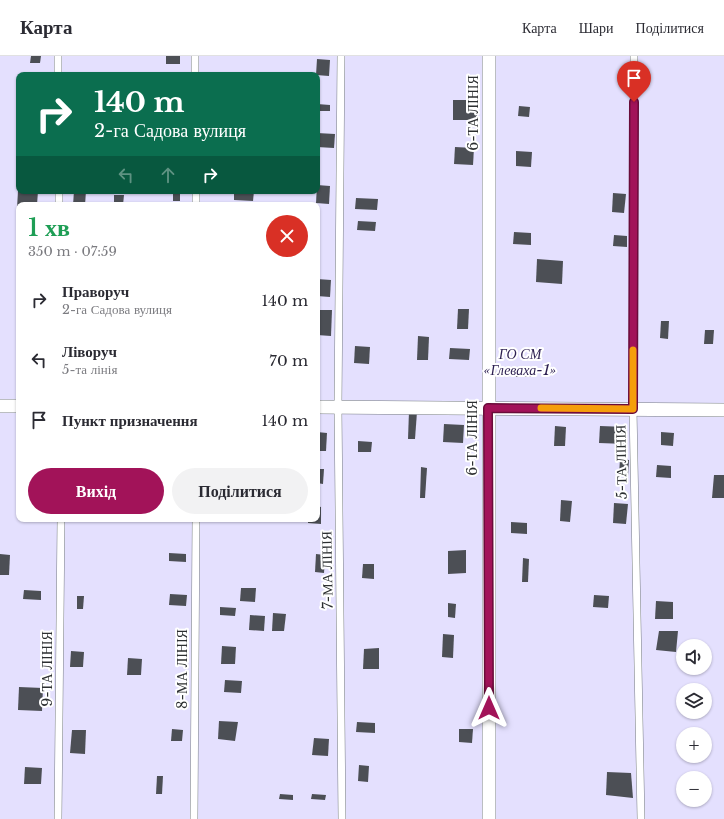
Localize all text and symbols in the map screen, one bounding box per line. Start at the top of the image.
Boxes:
text: Карта [20,16,72,39]
text: Карта [522,19,557,37]
text: Шари [579,19,614,37]
text: Поділитися [636,19,704,37]
pin [617,61,651,102]
icon: arrive [623,67,645,89]
street label: 6-ТА ЛІНІЯ [464,75,482,151]
text: 140 m [94,85,184,120]
icon: right [28,88,80,140]
text: 2-га Садова вулиця [94,120,246,142]
icon: left [115,164,137,186]
icon: ahead [157,164,179,186]
icon: right [199,164,221,186]
text: 1 хв [28,213,70,242]
button: close [266,215,308,257]
text: 350 m · 07:59 [28,243,117,260]
text: Праворуч [62,282,129,301]
icon: right [28,289,50,311]
text: 140 m [261,291,308,310]
text: 2-га Садова вулиця [62,301,172,318]
text: Ліворуч [62,342,117,361]
park label: ГО СМ «Глеваха-1» [484,345,556,379]
icon: left [28,349,50,371]
text: 70 m [269,351,308,370]
text: 5-та лінія [62,361,117,378]
street label: 6-ТА ЛІНІЯ [463,400,481,476]
icon: arrive [28,409,50,431]
text: Пункт призначення [62,411,198,430]
text: 140 m [261,411,308,430]
street label: 5-ТА ЛІНІЯ [611,425,631,499]
button: Вихід [28,468,164,514]
button: Поділитися [172,468,308,514]
street label: 7-МА ЛІНІЯ [317,531,337,609]
street label: 8-МА ЛІНІЯ [173,629,191,709]
street label: 9-ТА ЛІНІЯ [38,631,56,707]
map controls [676,639,712,807]
button: sound [676,639,712,675]
button: layers [676,683,712,719]
position arrow [468,687,510,729]
button: + [676,727,712,763]
button: − [676,771,712,807]

